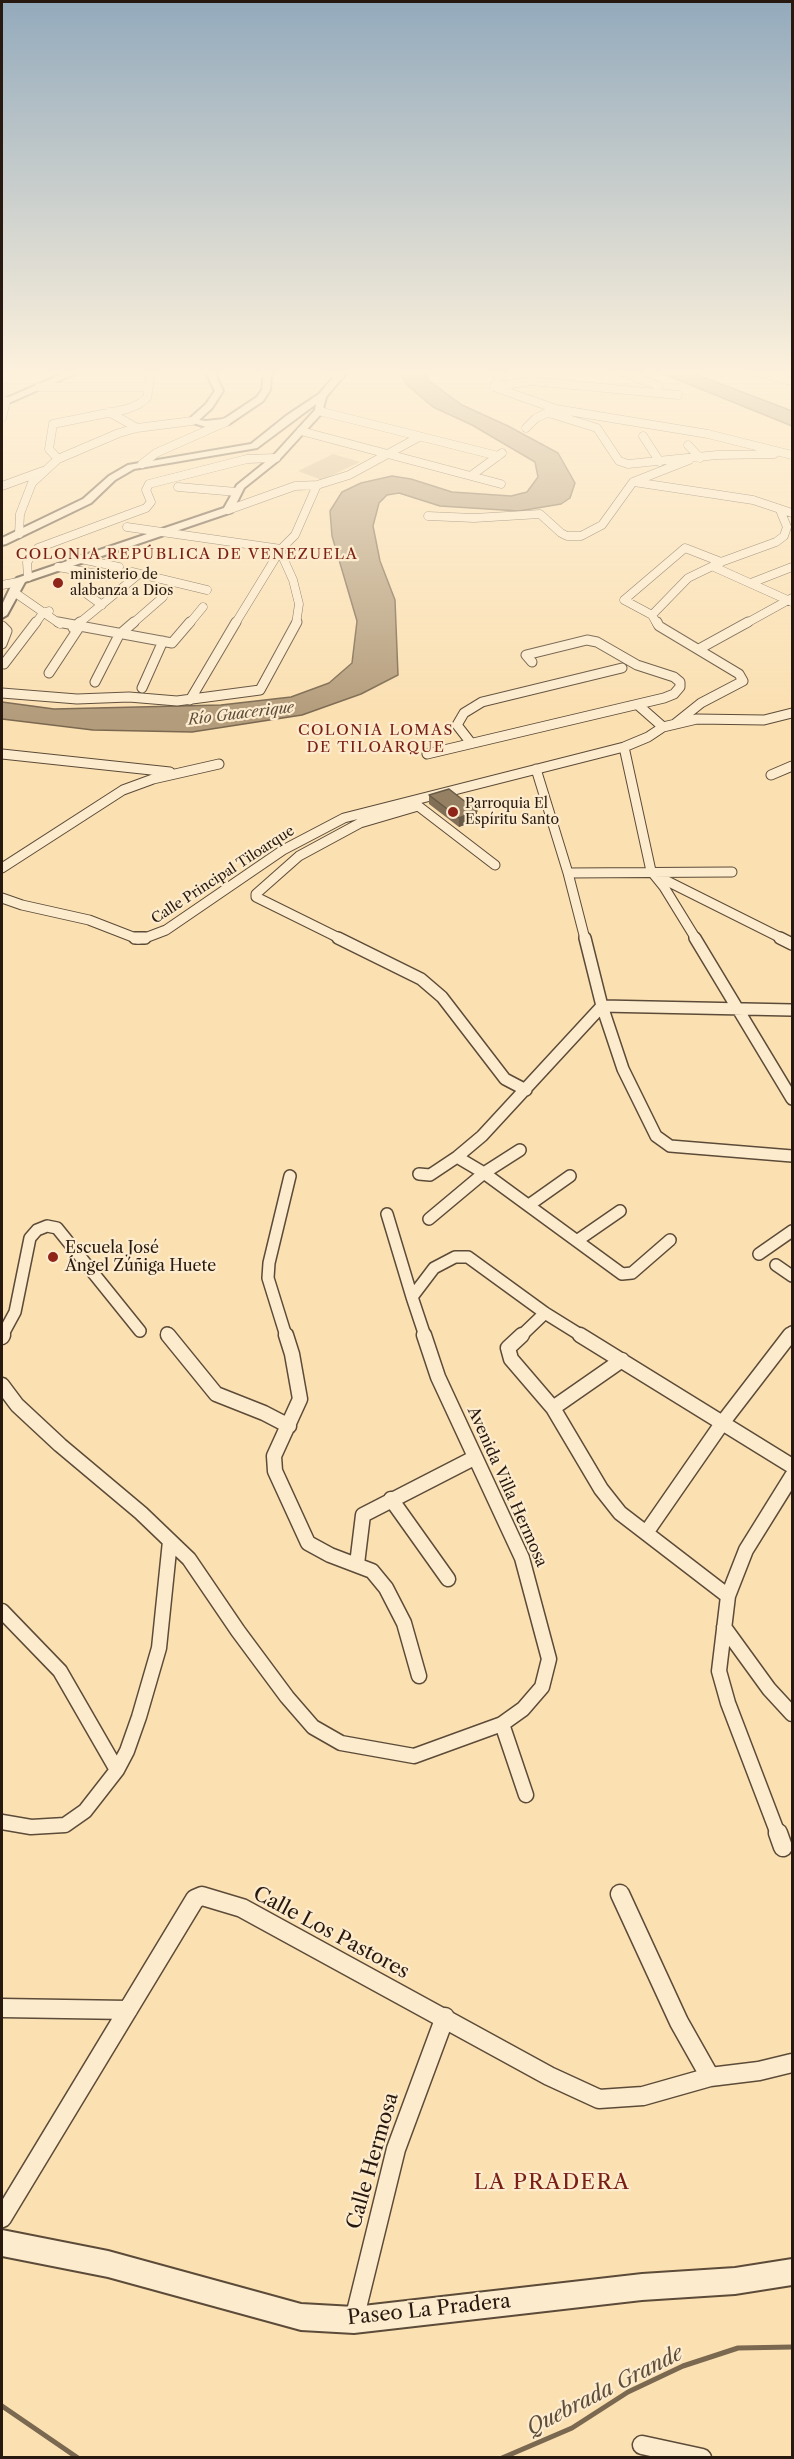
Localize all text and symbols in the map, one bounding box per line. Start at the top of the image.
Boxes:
district label: COLONIA REPÚBLICA DE VENEZUELA [16,546,358,564]
place label: ministerio de alabanza a Dios [70,567,173,600]
marker: ministerio de alabanza a Dios [51,576,65,590]
water label: Río Guacerique [187,699,295,729]
district label: COLONIA LOMAS DE TILOARQUE [298,722,454,757]
place label: Parroquia El Espíritu Santo [465,796,559,828]
marker: Parroquia El Espíritu Santo [446,805,460,819]
street label: Calle Principal Tiloarque [148,822,298,928]
place label: Escuela José Ángel Zúñiga Huete [65,1238,216,1276]
marker: Escuela José Ángel Zúñiga Huete [46,1250,60,1264]
street label: Avenida Villa Hermosa [463,1404,551,1570]
street label: Calle Los Pastores [249,1882,413,1984]
street label: Calle Hermosa [342,2090,404,2232]
district label: LA PRADERA [474,2170,630,2196]
street label: Paseo La Pradera [346,2289,512,2331]
water label: Quebrada Grande [523,2341,687,2441]

